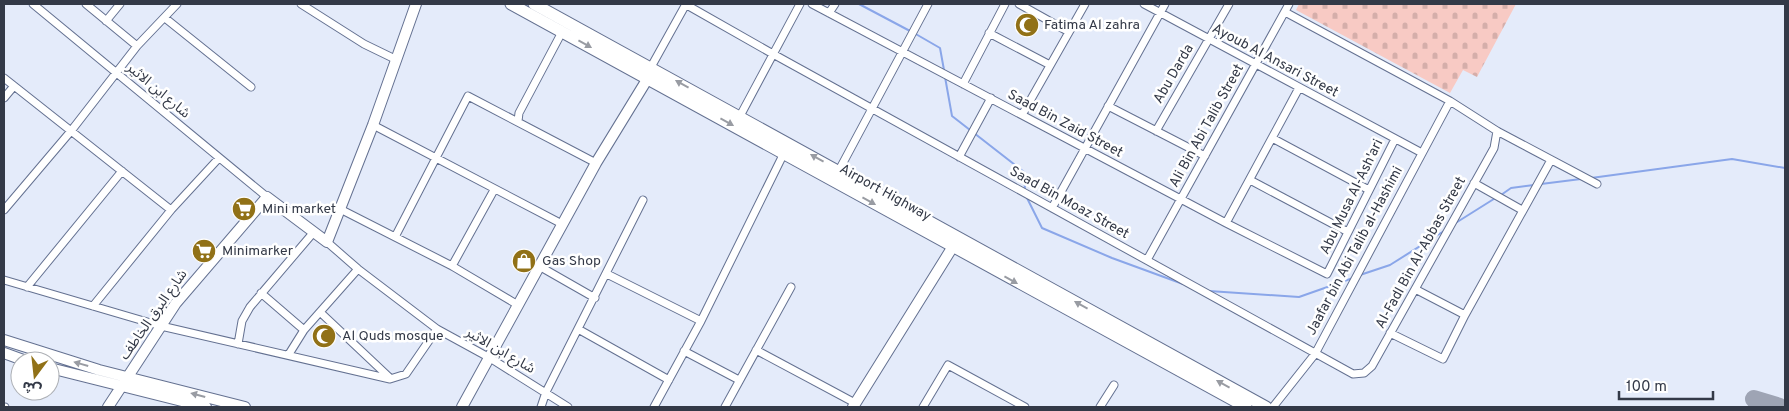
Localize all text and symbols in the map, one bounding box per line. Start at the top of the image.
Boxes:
mosque icon: Fatima Al zahra [1014,12,1040,38]
place label: Fatima Al zahra [1044,17,1140,34]
street label: Ayoub Al Ansari Street [1209,21,1341,101]
one-way arrow [577,40,592,48]
street label: Abu Darda [1150,41,1198,107]
street label: شارع ابن الاثير [121,59,193,123]
street label: Ali Bin Abi Talib Street [1166,61,1248,191]
one-way arrow [674,80,689,88]
street label: Saad Bin Zaid Street [1004,86,1126,162]
one-way arrow [720,118,735,126]
street label: Abu Musa Al-Ash'ari [1317,137,1387,257]
one-way arrow [809,154,824,162]
street label: Airport Highway [836,161,934,225]
street label: Saad Bin Moaz Street [1006,163,1132,243]
street label: Jaafar bin Abi Talib al-Hashimi [1303,164,1407,338]
street label: Al-Fadl Bin Al-Abbas Street [1372,174,1470,332]
supermarket icon: Mini market [231,196,257,222]
one-way arrow [862,197,876,206]
place label: Mini market [262,201,336,218]
supermarket icon: Minimarker [191,238,217,264]
place label: Minimarker [222,243,294,260]
shop icon: Gas Shop [511,248,537,274]
place label: Gas Shop [542,253,601,270]
street label: شارع البرق الخاطف [117,267,192,364]
one-way arrow [1004,276,1019,284]
one-way arrow [1074,301,1088,309]
mosque icon: Al Quds mosque [311,323,337,349]
street label: شارع ابن الاثير [461,324,538,379]
place label: Al Quds mosque [342,328,444,345]
north arrow [10,351,60,401]
one-way arrow [73,360,88,368]
scale bar [1619,368,1713,400]
text: ش [21,376,43,398]
text: 100 m [1626,378,1667,397]
one-way arrow [1217,379,1230,388]
one-way arrow [190,391,205,399]

